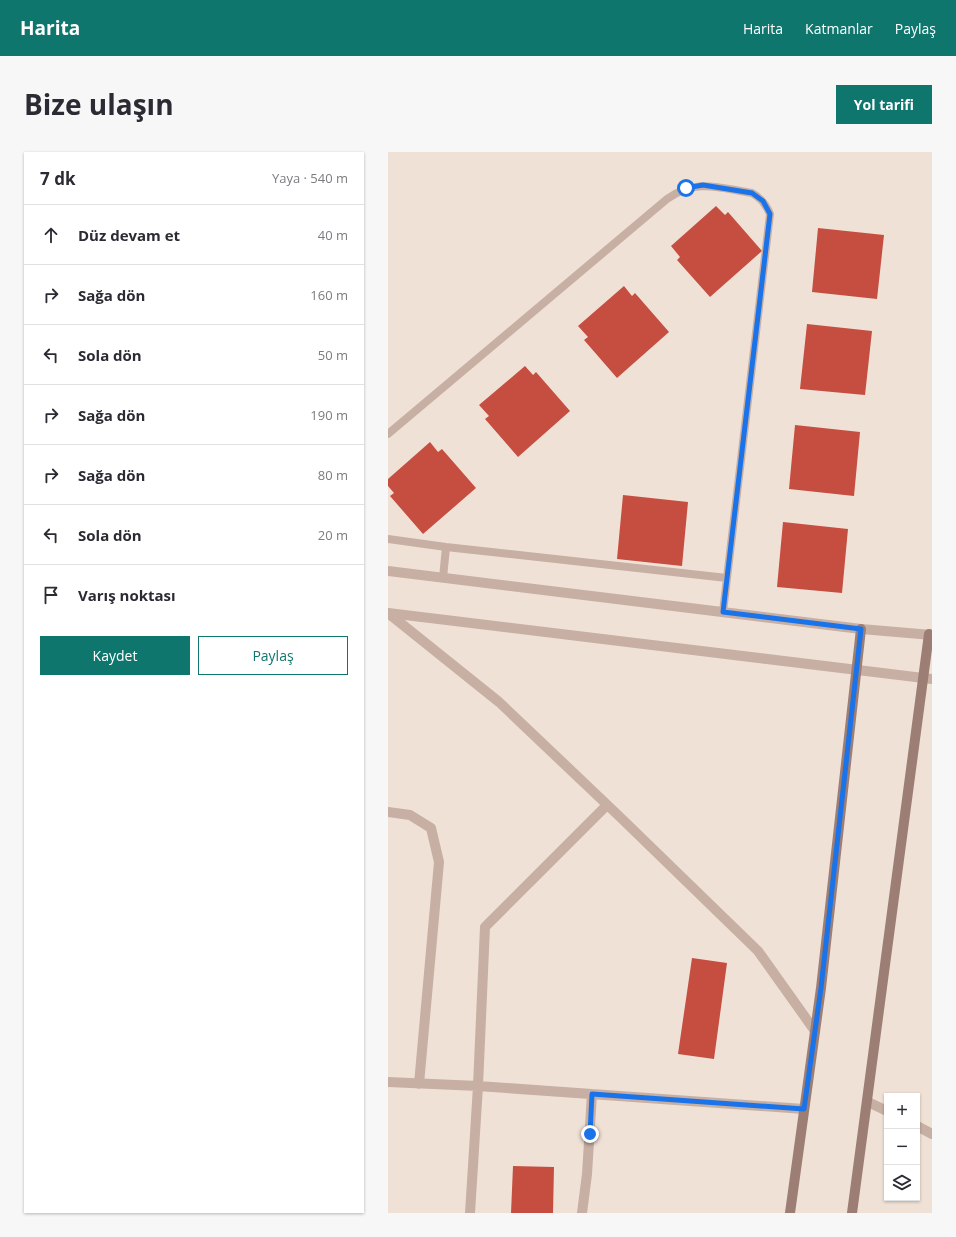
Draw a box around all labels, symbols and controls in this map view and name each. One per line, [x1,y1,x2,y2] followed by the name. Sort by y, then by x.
[20,15,80,41] text: Harita
[743,19,783,38] text: Harita
[805,19,873,38] text: Katmanlar
[895,19,936,38] text: Paylaş
[24,85,174,123] text: Bize ulaşın
[836,85,932,124] button: Yol tarifi
[40,167,75,190] text: 7 dk
[272,169,348,187] text: Yaya · 540 m
[677,179,695,197] route start
[40,224,62,246] icon: ahead
[78,225,180,245] text: Düz devam et
[318,226,348,244] text: 40 m
[40,284,62,306] icon: right
[78,285,145,305] text: Sağa dön
[310,286,348,304] text: 160 m
[40,344,62,366] icon: left
[78,345,142,365] text: Sola dön
[318,346,348,364] text: 50 m
[40,404,62,426] icon: right
[78,405,145,425] text: Sağa dön
[310,406,348,424] text: 190 m
[40,464,62,486] icon: right
[78,465,145,485] text: Sağa dön
[318,466,348,484] text: 80 m
[40,524,62,546] icon: left
[78,525,142,545] text: Sola dön
[318,526,348,544] text: 20 m
[40,584,62,606] icon: arrive
[78,585,176,605] text: Varış noktası
[40,636,190,675] button: Kaydet
[198,636,348,675] button: Paylaş
[884,1093,920,1201] map controls
[884,1093,920,1129] button: +
[581,1125,599,1143] route end
[884,1129,920,1165] button: −
[884,1165,920,1201] button: layers

